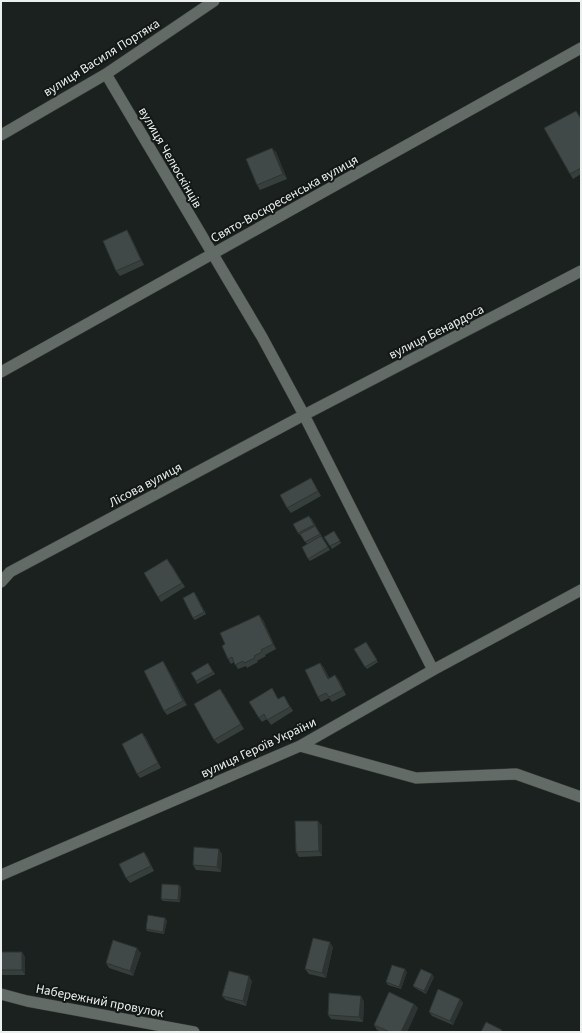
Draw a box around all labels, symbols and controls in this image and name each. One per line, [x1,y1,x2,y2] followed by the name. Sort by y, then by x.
[40,15,163,101] street label: вулиця Василя Портяка
[134,104,207,212] street label: вулиця Челюскінців
[207,151,362,247] street label: Свято-Воскресенська вулиця
[386,300,487,364] street label: вулиця Бенардоса
[106,458,185,512] street label: Лісова вулиця
[198,713,319,783] street label: вулиця Героїв України
[34,980,166,1022] street label: Набережний провулок

